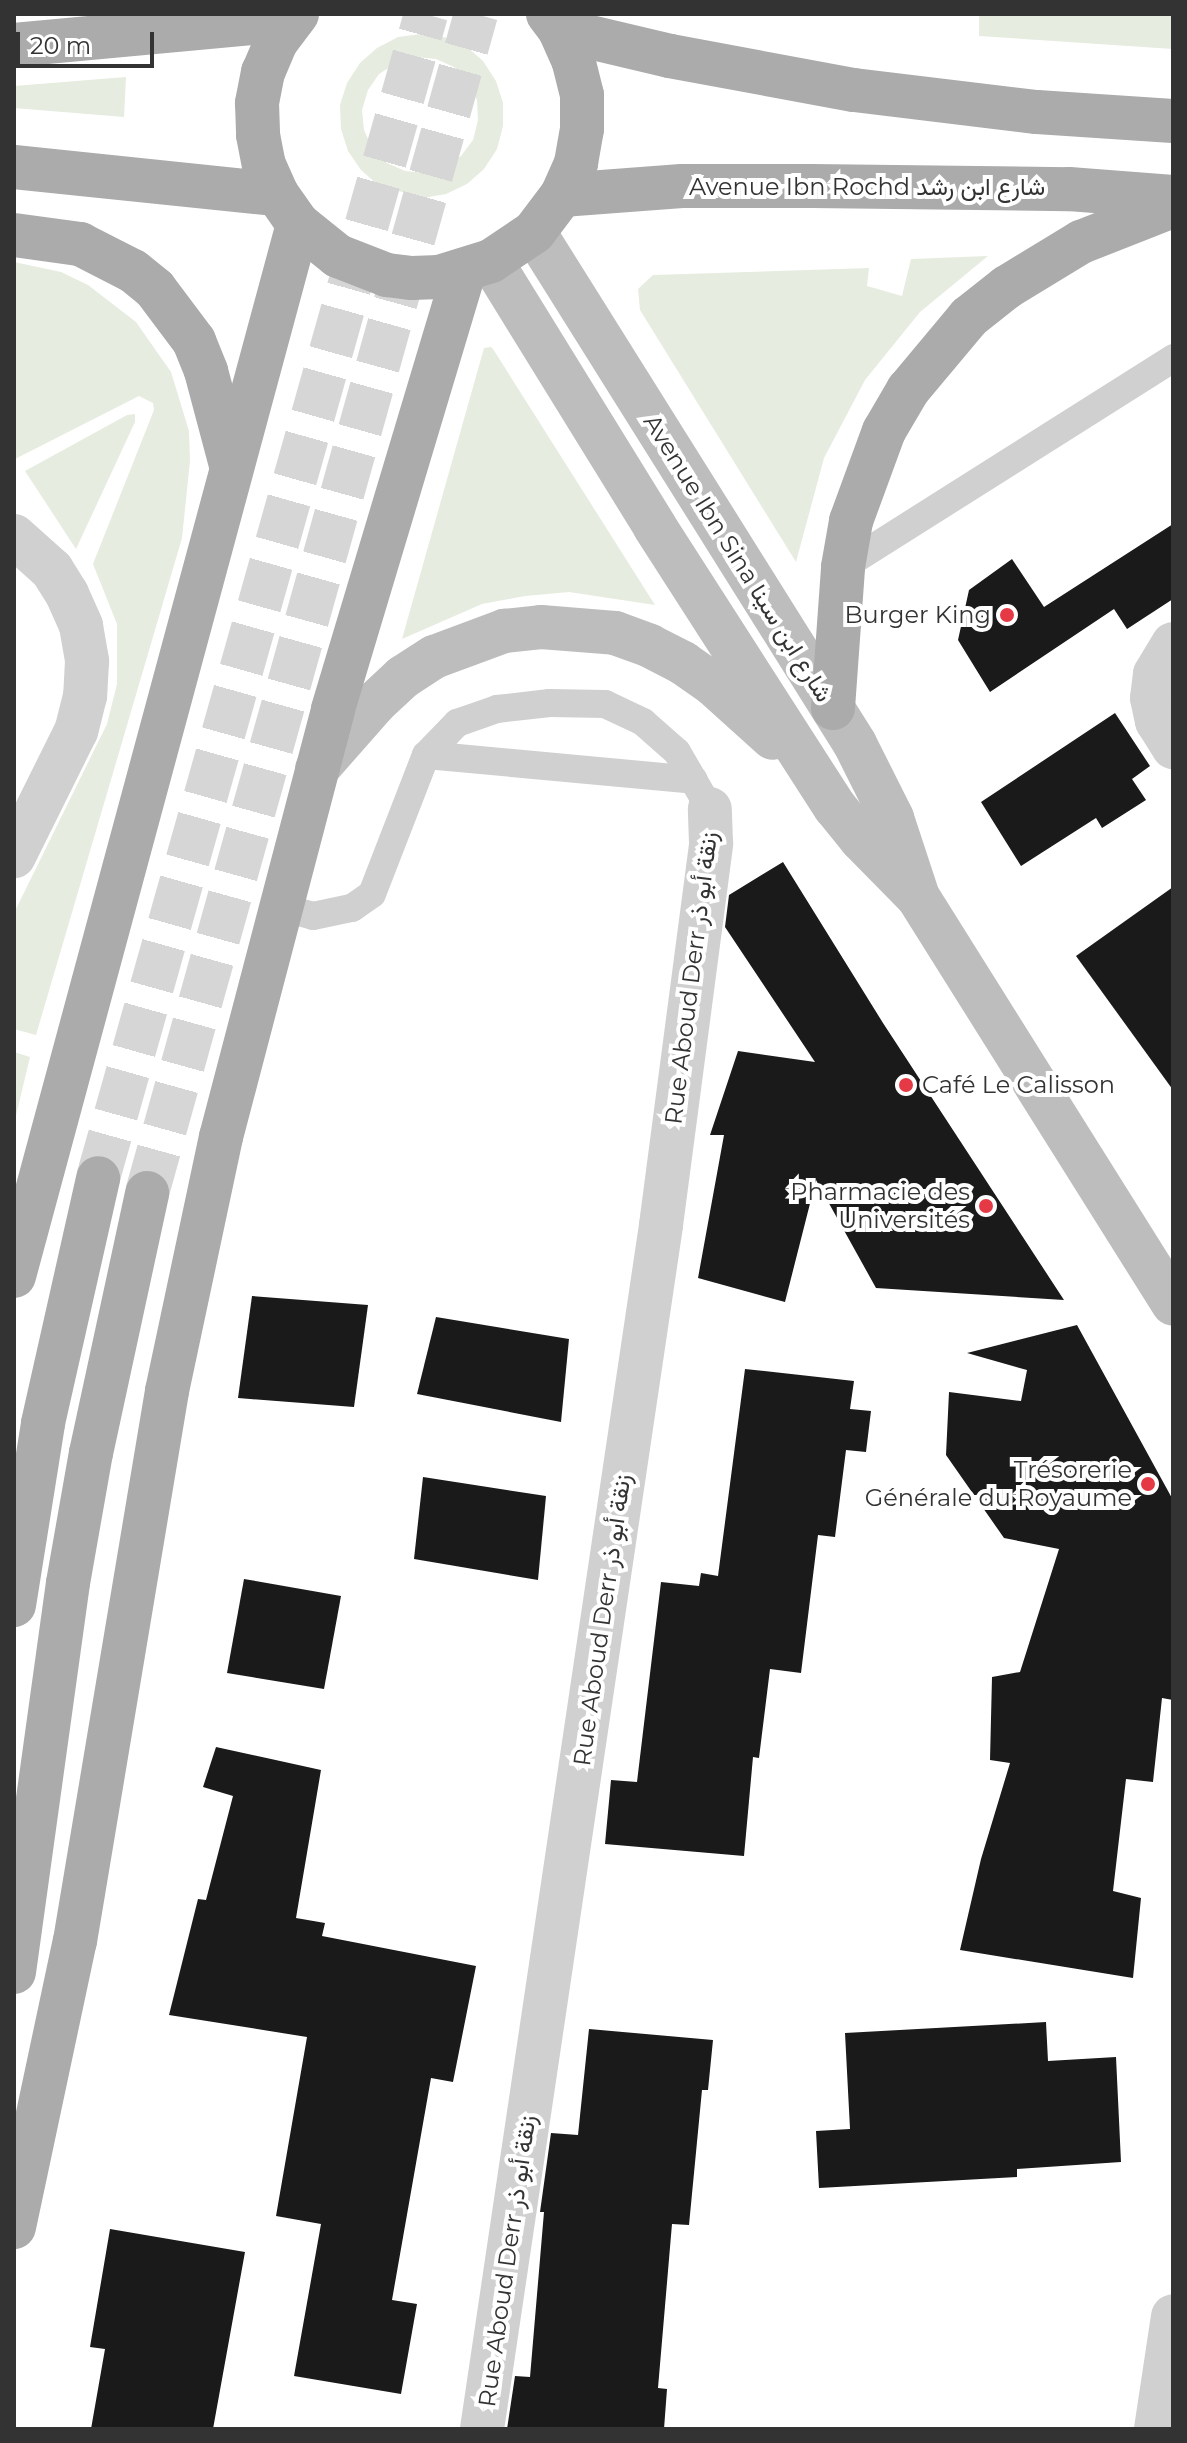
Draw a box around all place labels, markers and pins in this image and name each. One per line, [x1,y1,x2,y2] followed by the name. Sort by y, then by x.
[844,601,991,629] place label: Burger King
[998,606,1016,624] marker: Burger King
[922,1071,1115,1099] place label: Café Le Calisson
[897,1076,915,1094] marker: Café Le Calisson
[790,1178,970,1234] place label: Pharmacie des Universités
[977,1197,995,1215] marker: Pharmacie des Universités
[865,1456,1132,1512] place label: Trésorerie Générale du Royaume
[1139,1475,1157,1493] marker: Trésorerie Générale du Royaume

